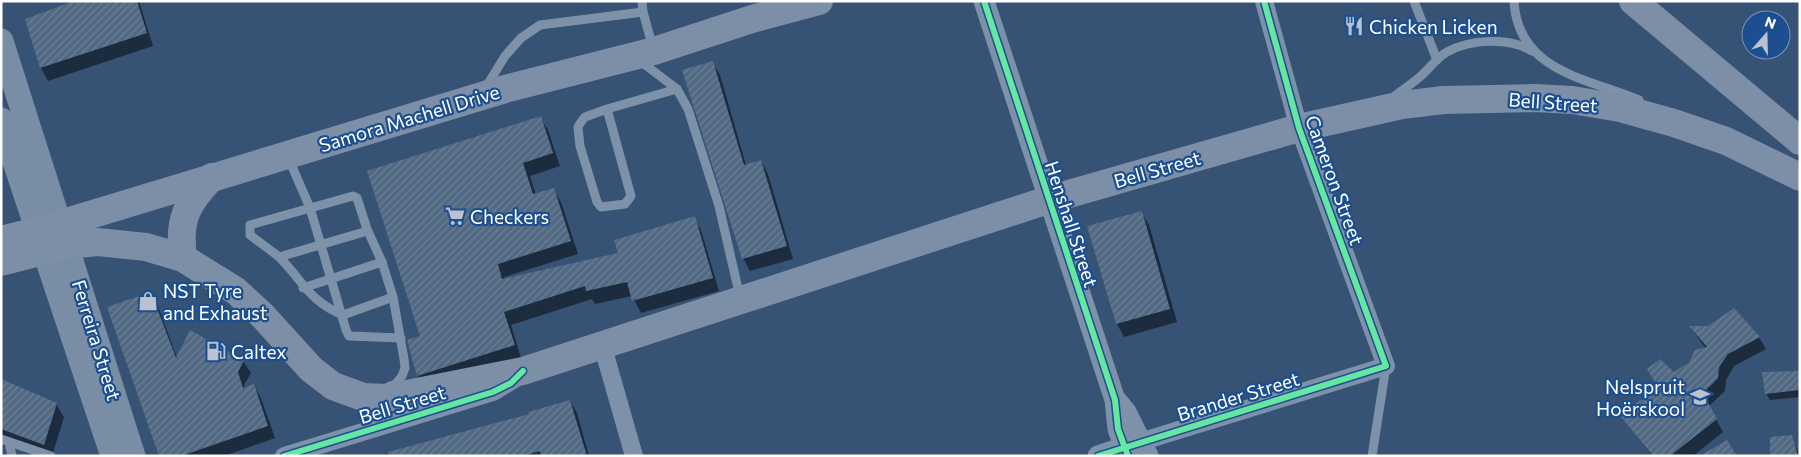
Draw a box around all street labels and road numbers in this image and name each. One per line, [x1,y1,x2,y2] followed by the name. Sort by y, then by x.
[316,80,502,156] street label: Samora Machell Drive
[1508,87,1599,117] street label: Bell Street
[1301,112,1369,248] street label: Cameron Street
[1111,146,1203,192] street label: Bell Street
[1041,158,1103,290] street label: Henshall Street
[68,277,126,403] street label: Ferreira Street
[1174,366,1302,425] street label: Brander Street
[356,380,448,428] street label: Bell Street

